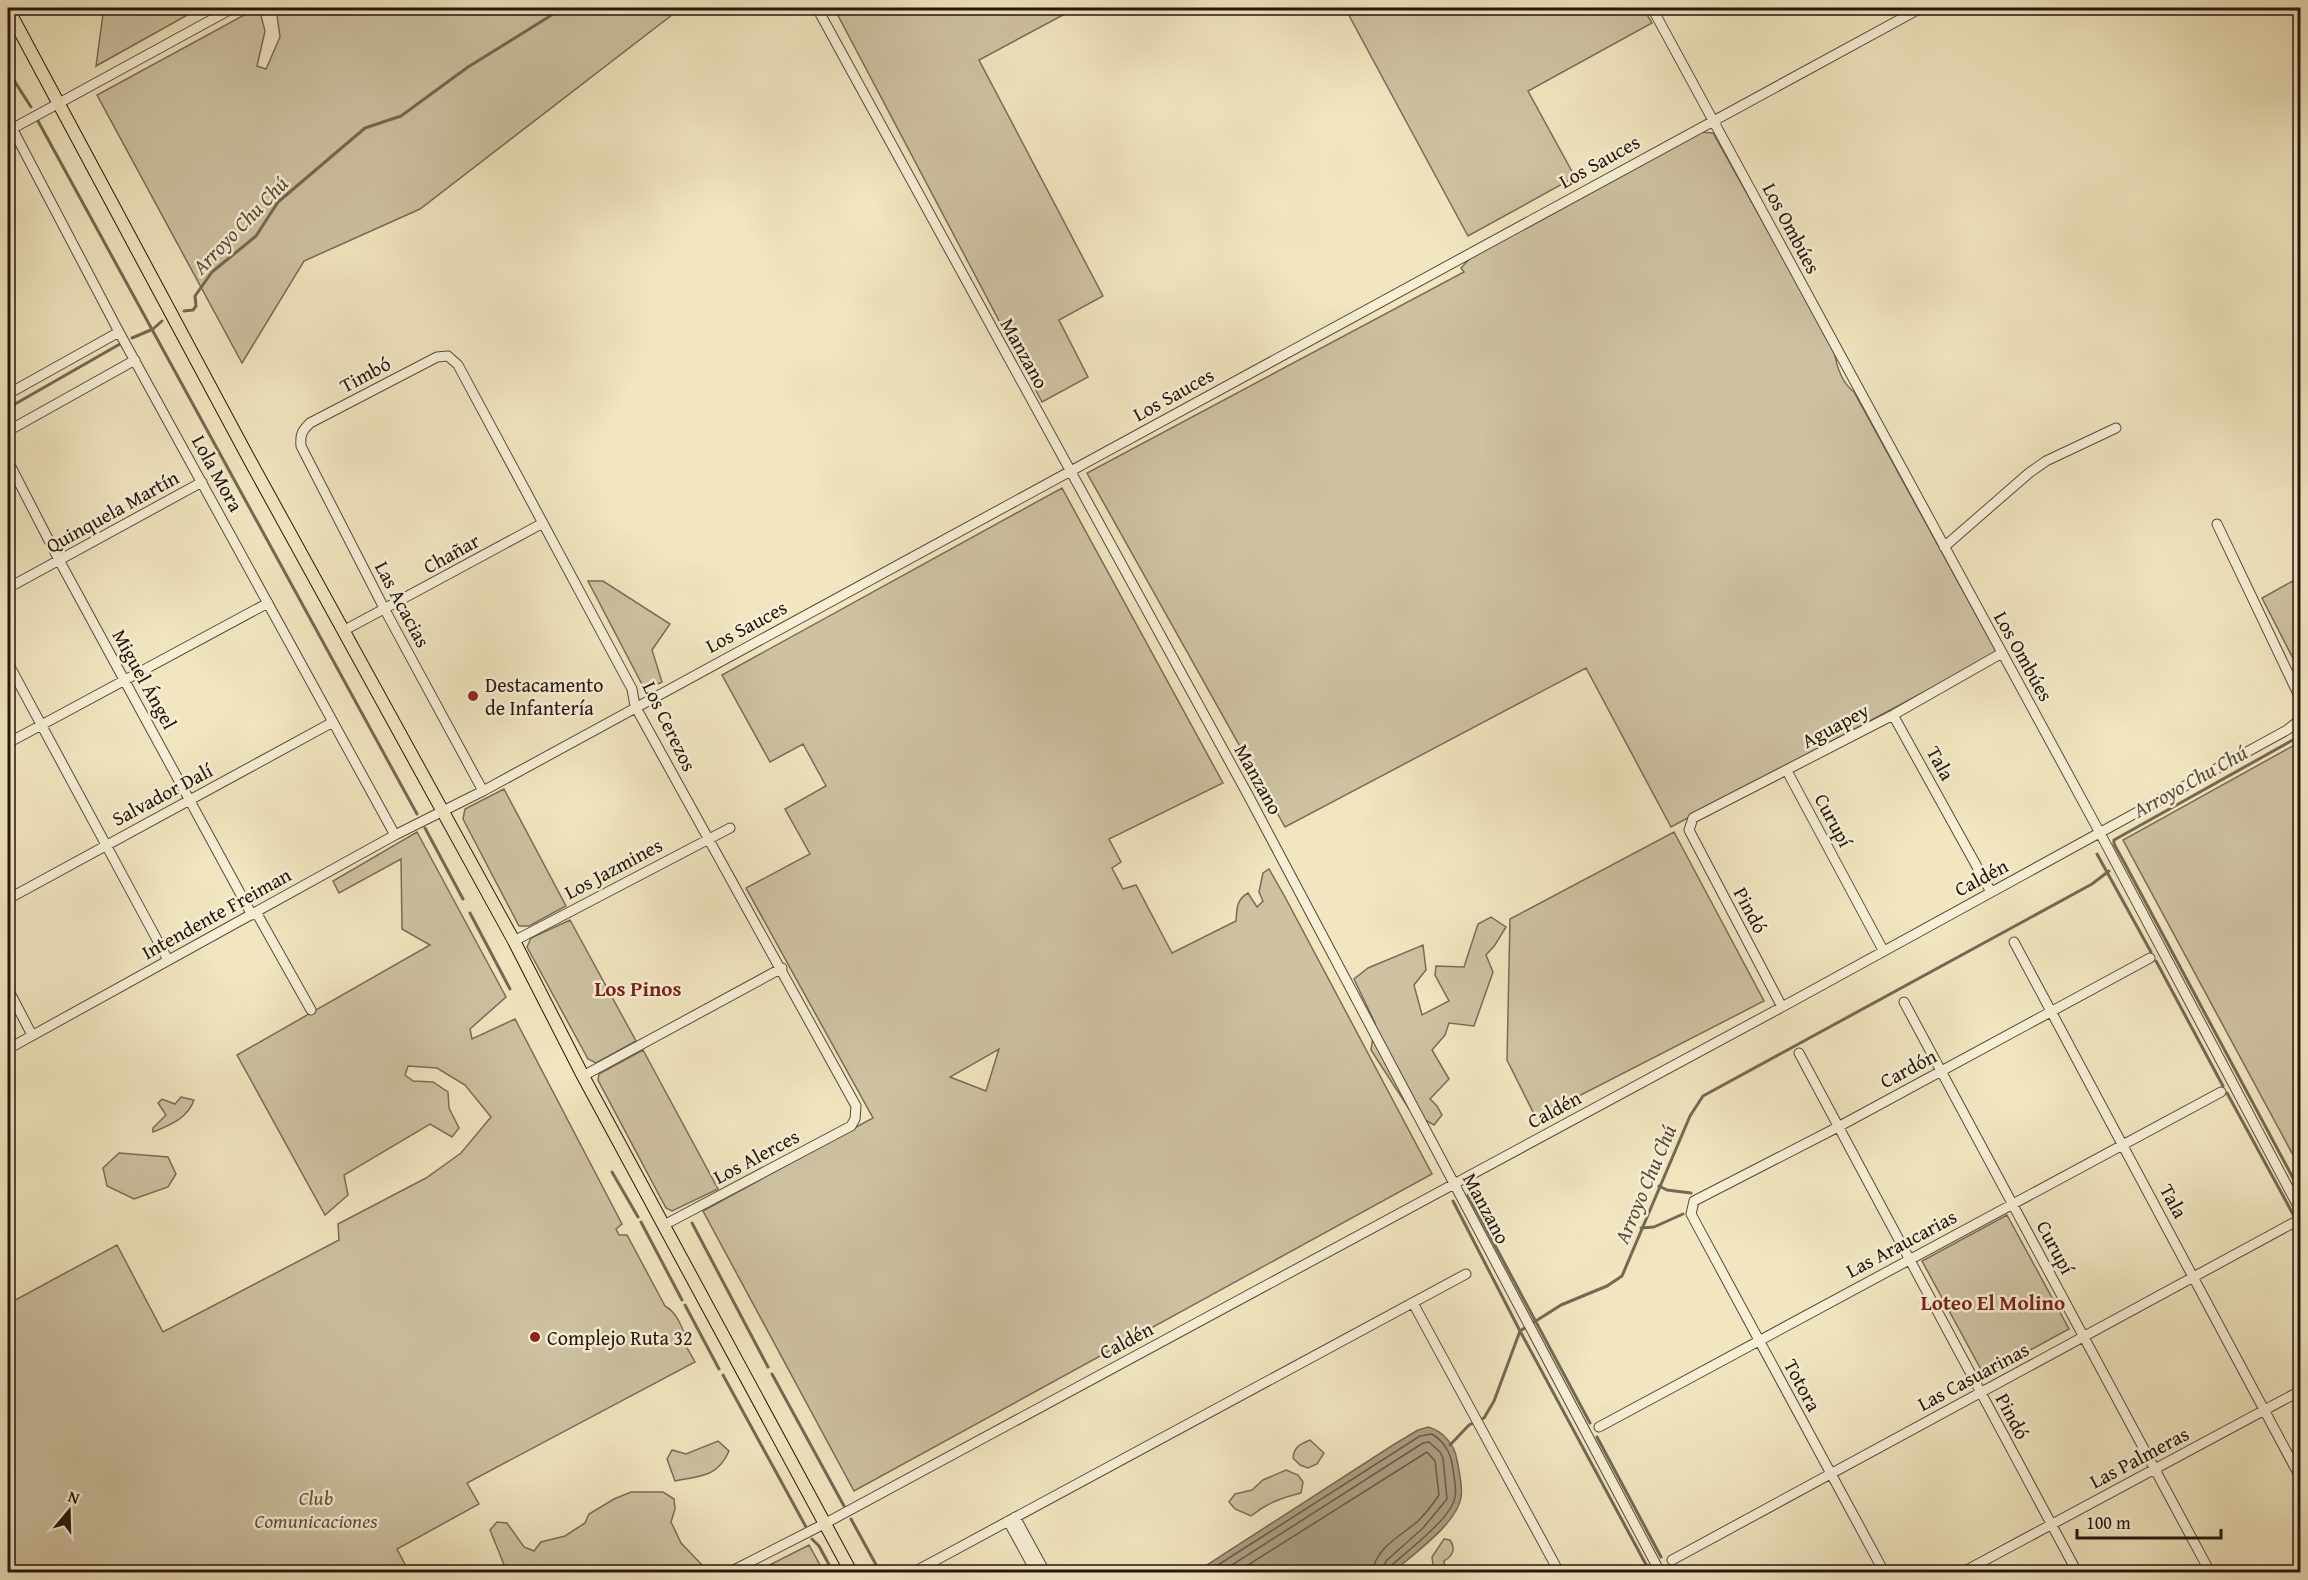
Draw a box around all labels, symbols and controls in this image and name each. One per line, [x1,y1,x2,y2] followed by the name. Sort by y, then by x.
[1553,127,1645,195] street label: Los Sauces
[184,168,295,282] water label: Arroyo Chu Chú
[1756,177,1828,279] street label: Los Ombúes
[994,312,1056,394] street label: Manzano
[334,349,396,399] street label: Timbó
[1127,360,1219,428] street label: Los Sauces
[185,429,251,517] street label: Lola Mora
[40,462,184,560] street label: Quinquela Martín
[418,526,484,580] street label: Chañar
[368,556,438,652] street label: Las Acacias
[700,592,792,660] street label: Los Sauces
[1987,606,2061,706] street label: Los Ombúes
[106,624,185,735] street label: Miguel Ángel
[485,670,604,722] place label: Destacamento de Infantería
[636,676,704,776] street label: Los Cerezos
[466,689,480,703] marker: Destacamento de Infantería
[1796,695,1874,755] street label: Aguapey
[2126,737,2253,826] water label: Arroyo Chu Chú
[1228,738,1290,820] street label: Manzano
[1920,741,1962,786] street label: Tala
[107,755,218,833] street label: Salvador Dalí
[1808,788,1860,852] street label: Curupí
[559,830,667,906] street label: Los Jazmines
[1949,851,2013,903] street label: Caldén
[136,860,296,966] street label: Intendente Freiman
[1727,882,1775,938] street label: Pindó
[594,973,682,1004] district label: Los Pinos
[1874,1041,1942,1095] street label: Cardón
[1522,1083,1586,1135] street label: Caldén
[1606,1119,1684,1249] water label: Arroyo Chu Chú
[708,1121,804,1191] street label: Los Alerces
[1456,1167,1518,1249] street label: Manzano
[2153,1179,2195,1224] street label: Tala
[1841,1202,1962,1284] street label: Las Araucarias
[2030,1215,2082,1279] street label: Curupí
[1921,1287,2065,1318] district label: Loteo El Molino
[1094,1314,1158,1366] street label: Caldén
[547,1323,693,1352] place label: Complejo Ruta 32
[528,1330,542,1344] marker: Complejo Ruta 32
[1912,1334,2034,1418] street label: Las Casuarinas
[1777,1354,1829,1417] street label: Totora
[1989,1388,2037,1444] street label: Pindó
[2084,1419,2194,1495] street label: Las Palmeras
[39,1481,99,1541] north arrow
[255,1483,378,1535] park label: Club Comunicaciones
[65,1484,83,1510] text: N
[2077,1502,2221,1540] scale bar
[2086,1509,2131,1536] text: 100 m

